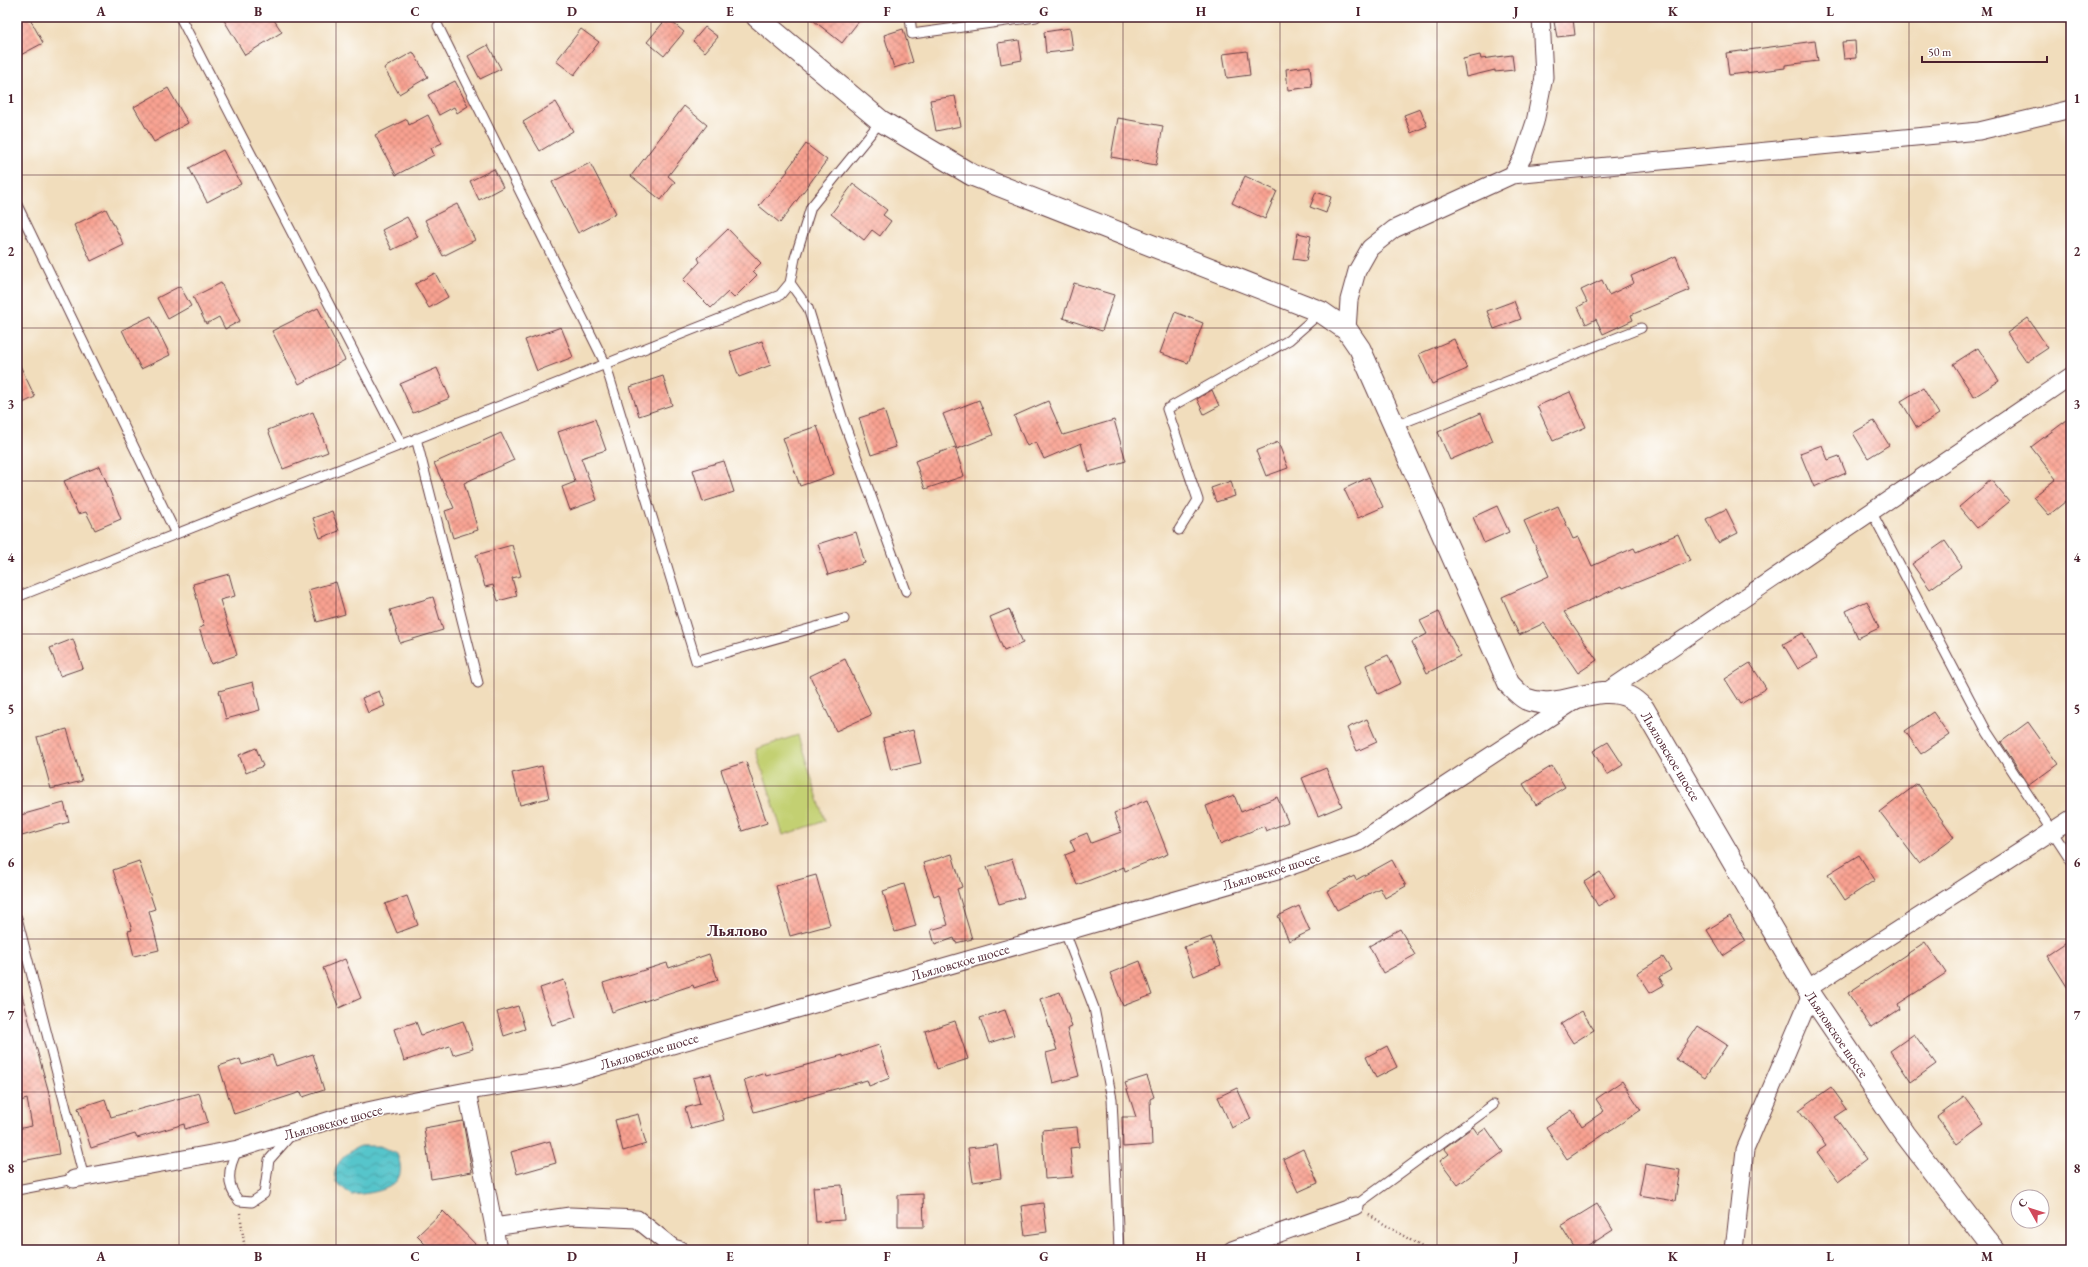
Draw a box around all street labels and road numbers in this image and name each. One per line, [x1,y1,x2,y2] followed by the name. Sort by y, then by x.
[1637,708,1705,805] street label: Льяловское шоссе
[1220,847,1323,894] street label: Льяловское шоссе
[909,939,1012,985] street label: Льяловское шоссе
[1801,987,1873,1082] street label: Льяловское шоссе
[598,1028,701,1074] street label: Льяловское шоссе
[282,1100,385,1144] street label: Льяловское шоссе

